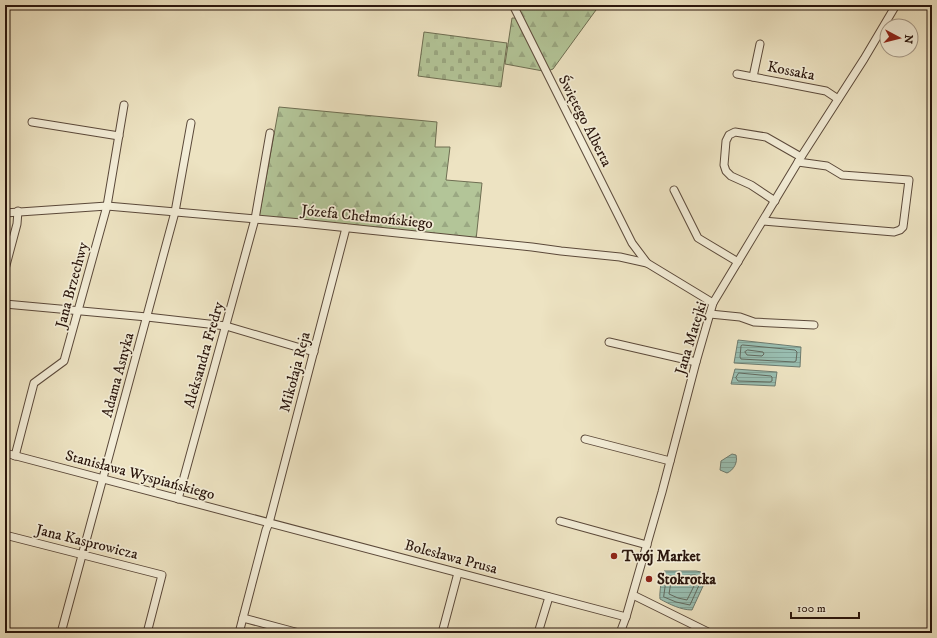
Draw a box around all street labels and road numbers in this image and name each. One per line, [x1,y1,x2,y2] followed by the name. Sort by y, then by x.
[766,57,817,85] street label: Kossaka
[554,72,617,171] street label: Świętego Alberta
[298,200,434,233] street label: Józefa Chełmońskiego
[51,239,93,332] street label: Jana Brzechwy
[180,299,229,410] street label: Aleksandra Fredry
[670,299,711,379] street label: Jana Matejki
[275,329,315,414] street label: Mikołaja Reja
[98,330,139,420] street label: Adama Asnyka
[63,446,217,504] street label: Stanisława Wyspiańskiego
[32,520,141,564] street label: Jana Kasprowicza
[403,535,500,579] street label: Bolesława Prusa

